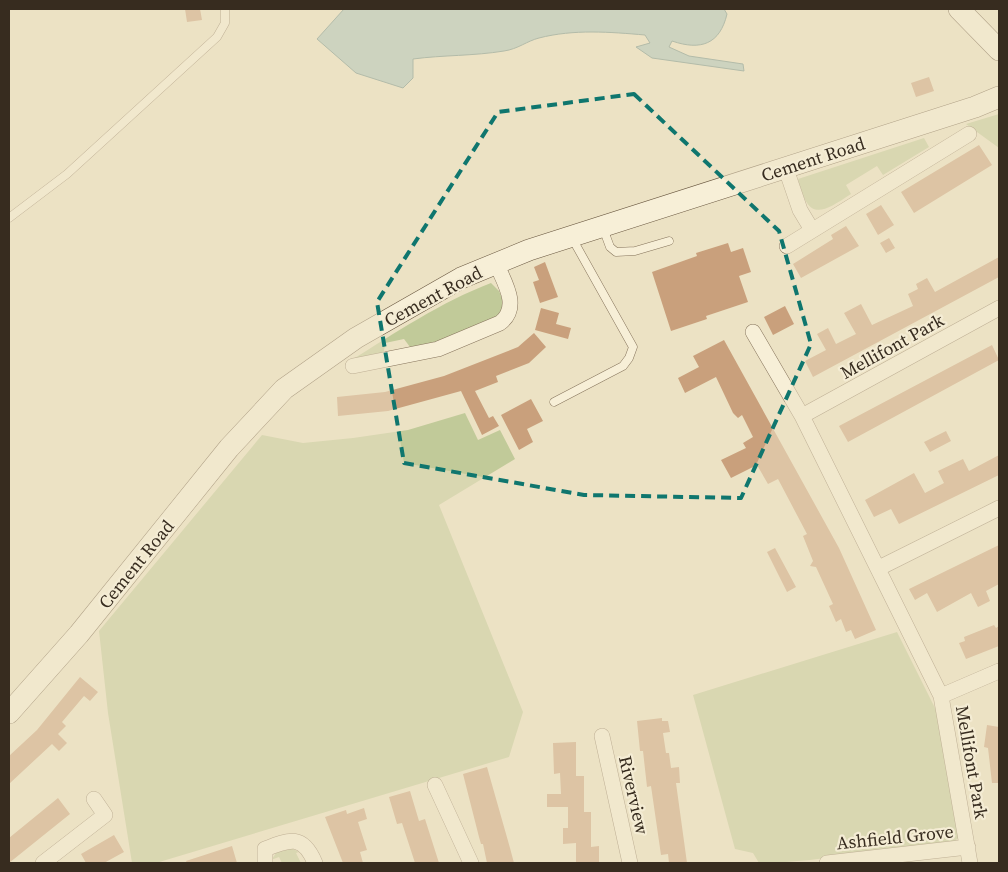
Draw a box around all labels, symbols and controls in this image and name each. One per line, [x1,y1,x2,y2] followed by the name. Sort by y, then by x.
[758,130,868,188] street label: Cement Road
[380,260,486,332] street label: Cement Road
[836,307,948,385] street label: Mellifont Park
[92,514,180,614] street label: Cement Road
[950,703,994,821] street label: Mellifont Park
[613,753,655,837] street label: Riverview
[835,818,955,856] street label: Ashfield Grove

